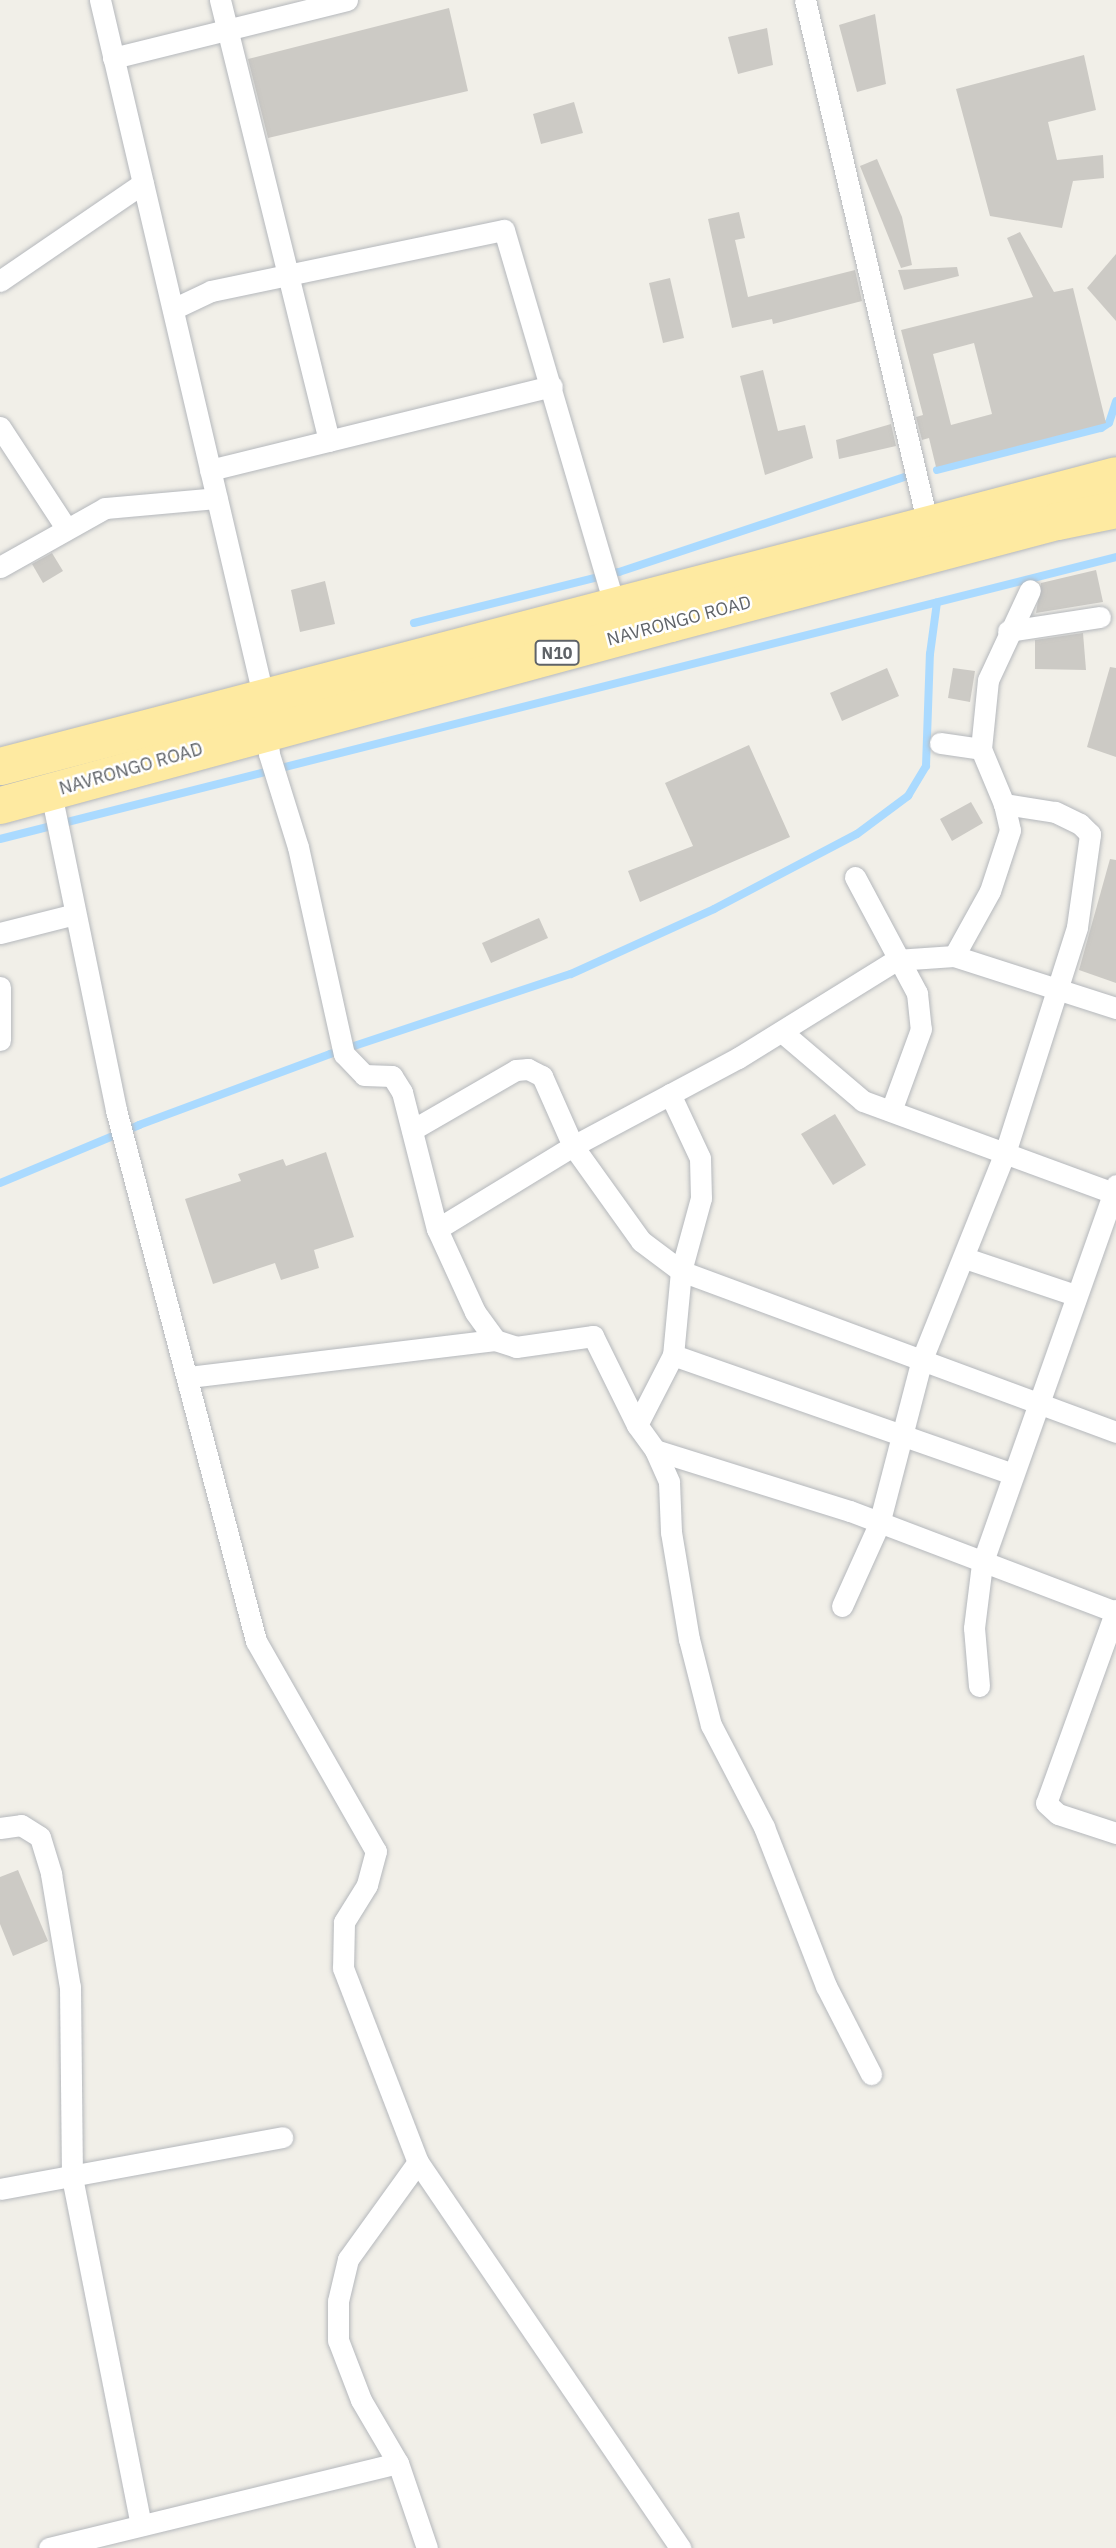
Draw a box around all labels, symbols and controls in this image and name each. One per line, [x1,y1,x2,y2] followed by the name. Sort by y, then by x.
[605,591,753,651] street label: NAVRONGO ROAD
[534,640,580,666] road number: N10
[57,738,205,800] street label: NAVRONGO ROAD

